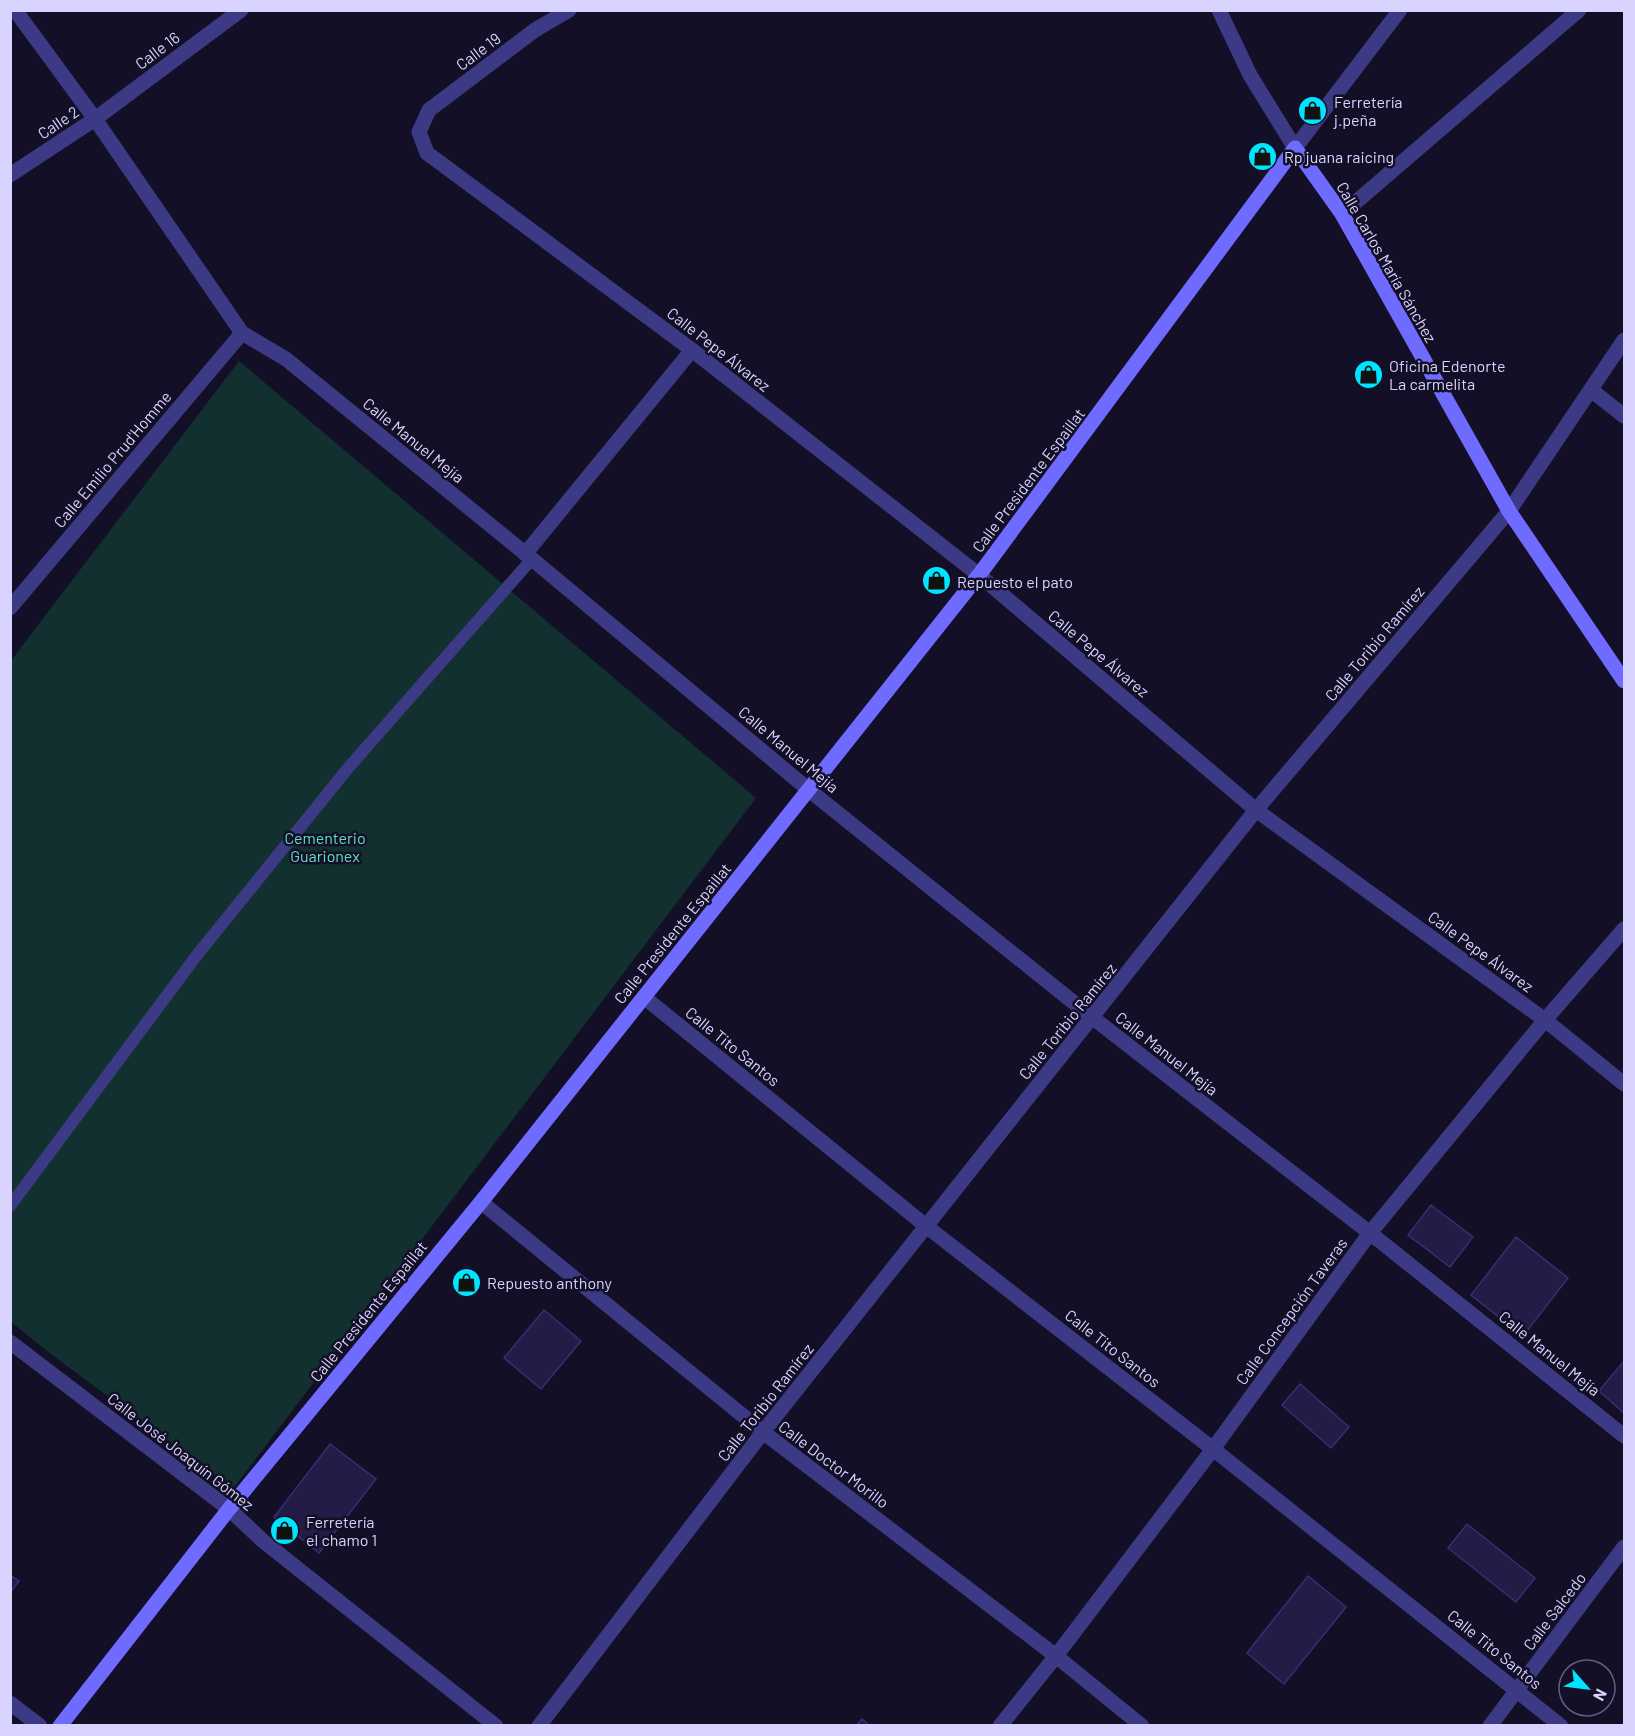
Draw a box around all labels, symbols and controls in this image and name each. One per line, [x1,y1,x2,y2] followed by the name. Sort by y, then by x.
[131,27,183,73] street label: Calle 16
[452,28,504,74] street label: Calle 19
[1333,92,1402,129] place label: Ferretería j.peña
[1297,94,1329,126] shop icon: Ferretería j.peña
[34,101,82,143] street label: Calle 2
[1247,140,1279,172] shop icon: Rp juana raicing
[1284,147,1394,166] place label: Rp juana raicing
[1333,178,1441,346] street label: Calle Carlos María Sánchez
[664,303,774,395] street label: Calle Pepe Álvarez
[1389,356,1505,393] place label: Oficina Edenorte La carmelita
[1352,358,1384,390] shop icon: Oficina Edenorte La carmelita
[49,387,175,531] street label: Calle Emilio Prud'Homme
[360,393,468,487] street label: Calle Manuel Mejía
[968,404,1088,556] street label: Calle Presidente Espaillat
[920,565,952,597] shop icon: Repuesto el pato
[957,572,1073,591] place label: Repuesto el pato
[1320,582,1428,704] street label: Calle Toribio Ramírez
[1045,605,1153,701] street label: Calle Pepe Álvarez
[735,702,843,796] street label: Calle Manuel Mejía
[284,828,366,865] park label: Cementerio Guarionex
[609,859,735,1007] street label: Calle Presidente Espaillat
[1425,906,1537,996] street label: Calle Pepe Álvarez
[1014,959,1120,1083] street label: Calle Toribio Ramírez
[682,1002,784,1090] street label: Calle Tito Santos
[1112,1007,1222,1099] street label: Calle Manuel Mejía
[1231,1234,1351,1388] street label: Calle Concepción Taveras
[305,1237,431,1385] street label: Calle Presidente Espaillat
[450,1266,482,1298] shop icon: Repuesto anthony
[487,1273,613,1292] place label: Repuesto anthony
[1062,1305,1164,1391] street label: Calle Tito Santos
[1496,1306,1604,1400] street label: Calle Manuel Mejía
[713,1339,817,1465] street label: Calle Toribio Ramírez
[104,1388,258,1514] street label: Calle José Joaquín Gómez
[775,1416,893,1512] street label: Calle Doctor Morillo
[306,1512,377,1549] place label: Ferretería el chamo 1
[269,1514,301,1546] shop icon: Ferretería el chamo 1
[1519,1568,1589,1654] street label: Calle Salcedo
[1444,1605,1546,1693] street label: Calle Tito Santos
[1557,1658,1617,1718] north arrow
[1590,1686,1612,1704] text: N

